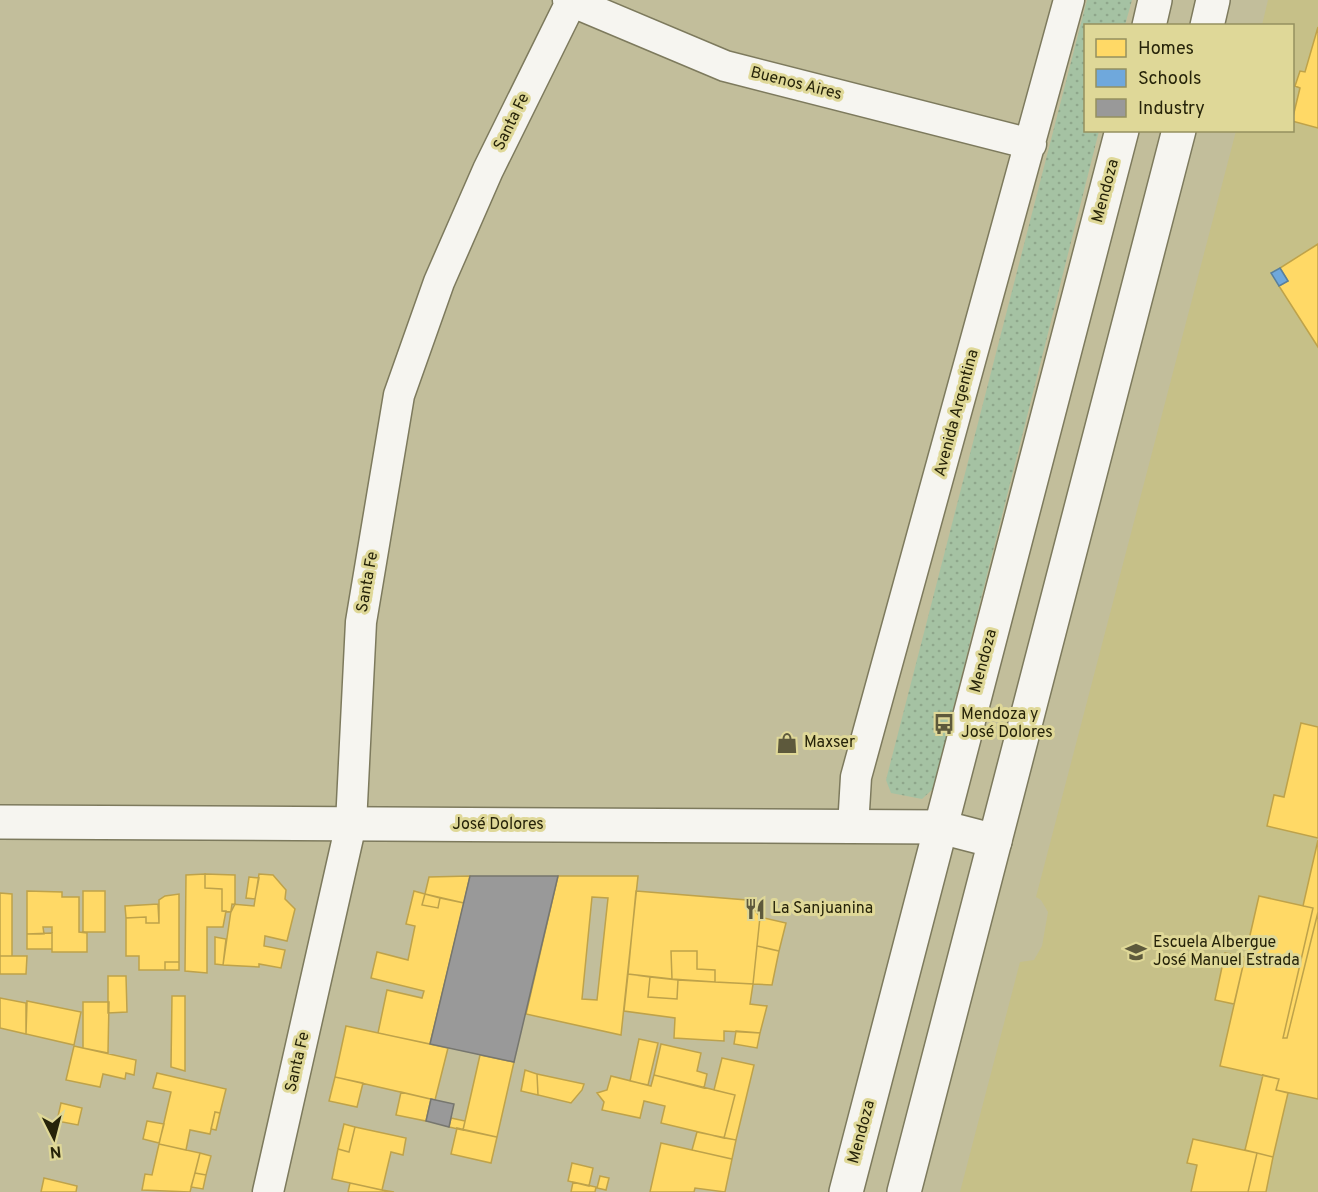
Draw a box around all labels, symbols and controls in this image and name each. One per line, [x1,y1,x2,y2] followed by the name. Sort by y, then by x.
[1084,24,1294,132] legend
[1138,38,1194,61] text: Homes
[748,63,844,105] street label: Buenos Aires
[1138,68,1201,91] text: Schools
[490,90,534,154] street label: Santa Fe
[1138,98,1205,121] text: Industry
[1088,157,1124,225] street label: Mendoza
[930,347,984,479] street label: Avenida Argentina
[353,550,383,614] street label: Santa Fe
[966,627,1002,695] street label: Mendoza
[961,705,1053,743] place label: Mendoza y José Dolores
[932,712,956,736] bus stop icon: Mendoza y José Dolores
[775,731,799,755] shop icon: Maxser
[804,733,855,753] place label: Maxser
[452,815,544,835] street label: José Dolores
[743,897,767,921] restaurant icon: La Sanjuanina
[772,899,873,919] place label: La Sanjuanina
[1153,933,1300,971] place label: Escuela Albergue José Manuel Estrada
[1124,940,1148,964] school or university icon: Escuela Albergue José Manuel Estrada
[281,1030,315,1094] street label: Santa Fe
[844,1098,880,1166] street label: Mendoza
[24,1108,84,1168] north arrow
[49,1140,62,1161] text: N

